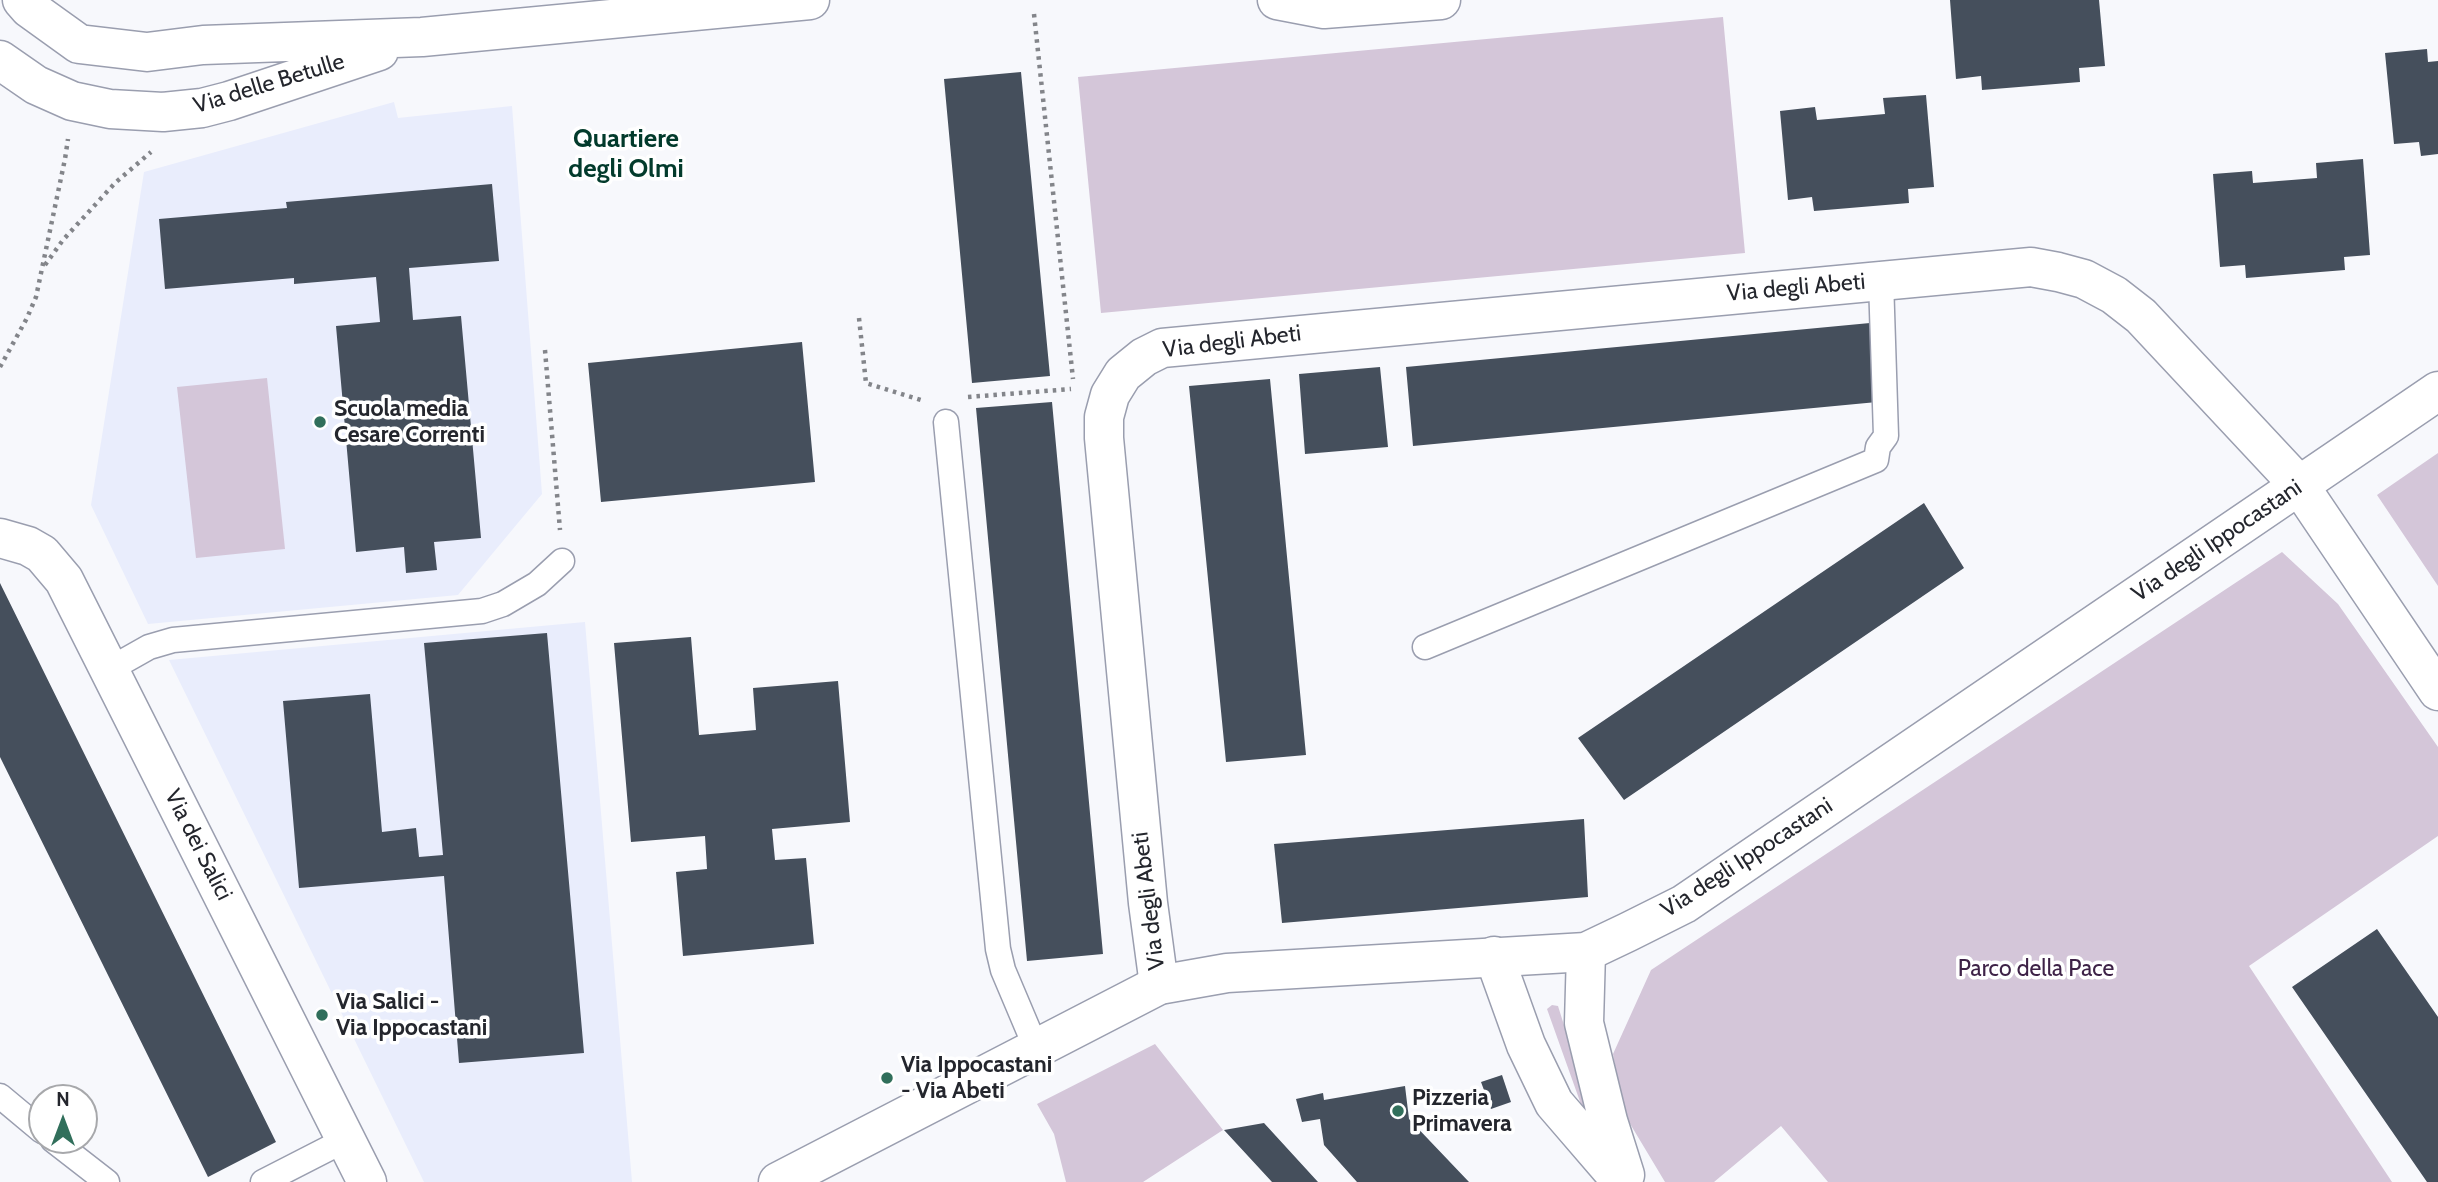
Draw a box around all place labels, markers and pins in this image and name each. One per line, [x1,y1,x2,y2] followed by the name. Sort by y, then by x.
[334,395,485,449] place label: Scuola media Cesare Correnti
[312,414,328,430] marker: Scuola media Cesare Correnti
[336,988,487,1042] place label: Via Salici - Via Ippocastani
[314,1007,330,1023] marker: Via Salici - Via Ippocastani
[901,1051,1052,1105] place label: Via Ippocastani - Via Abeti
[879,1070,895,1086] marker: Via Ippocastani - Via Abeti
[1412,1084,1512,1138] place label: Pizzeria Primavera
[1390,1103,1406,1119] marker: Pizzeria Primavera

